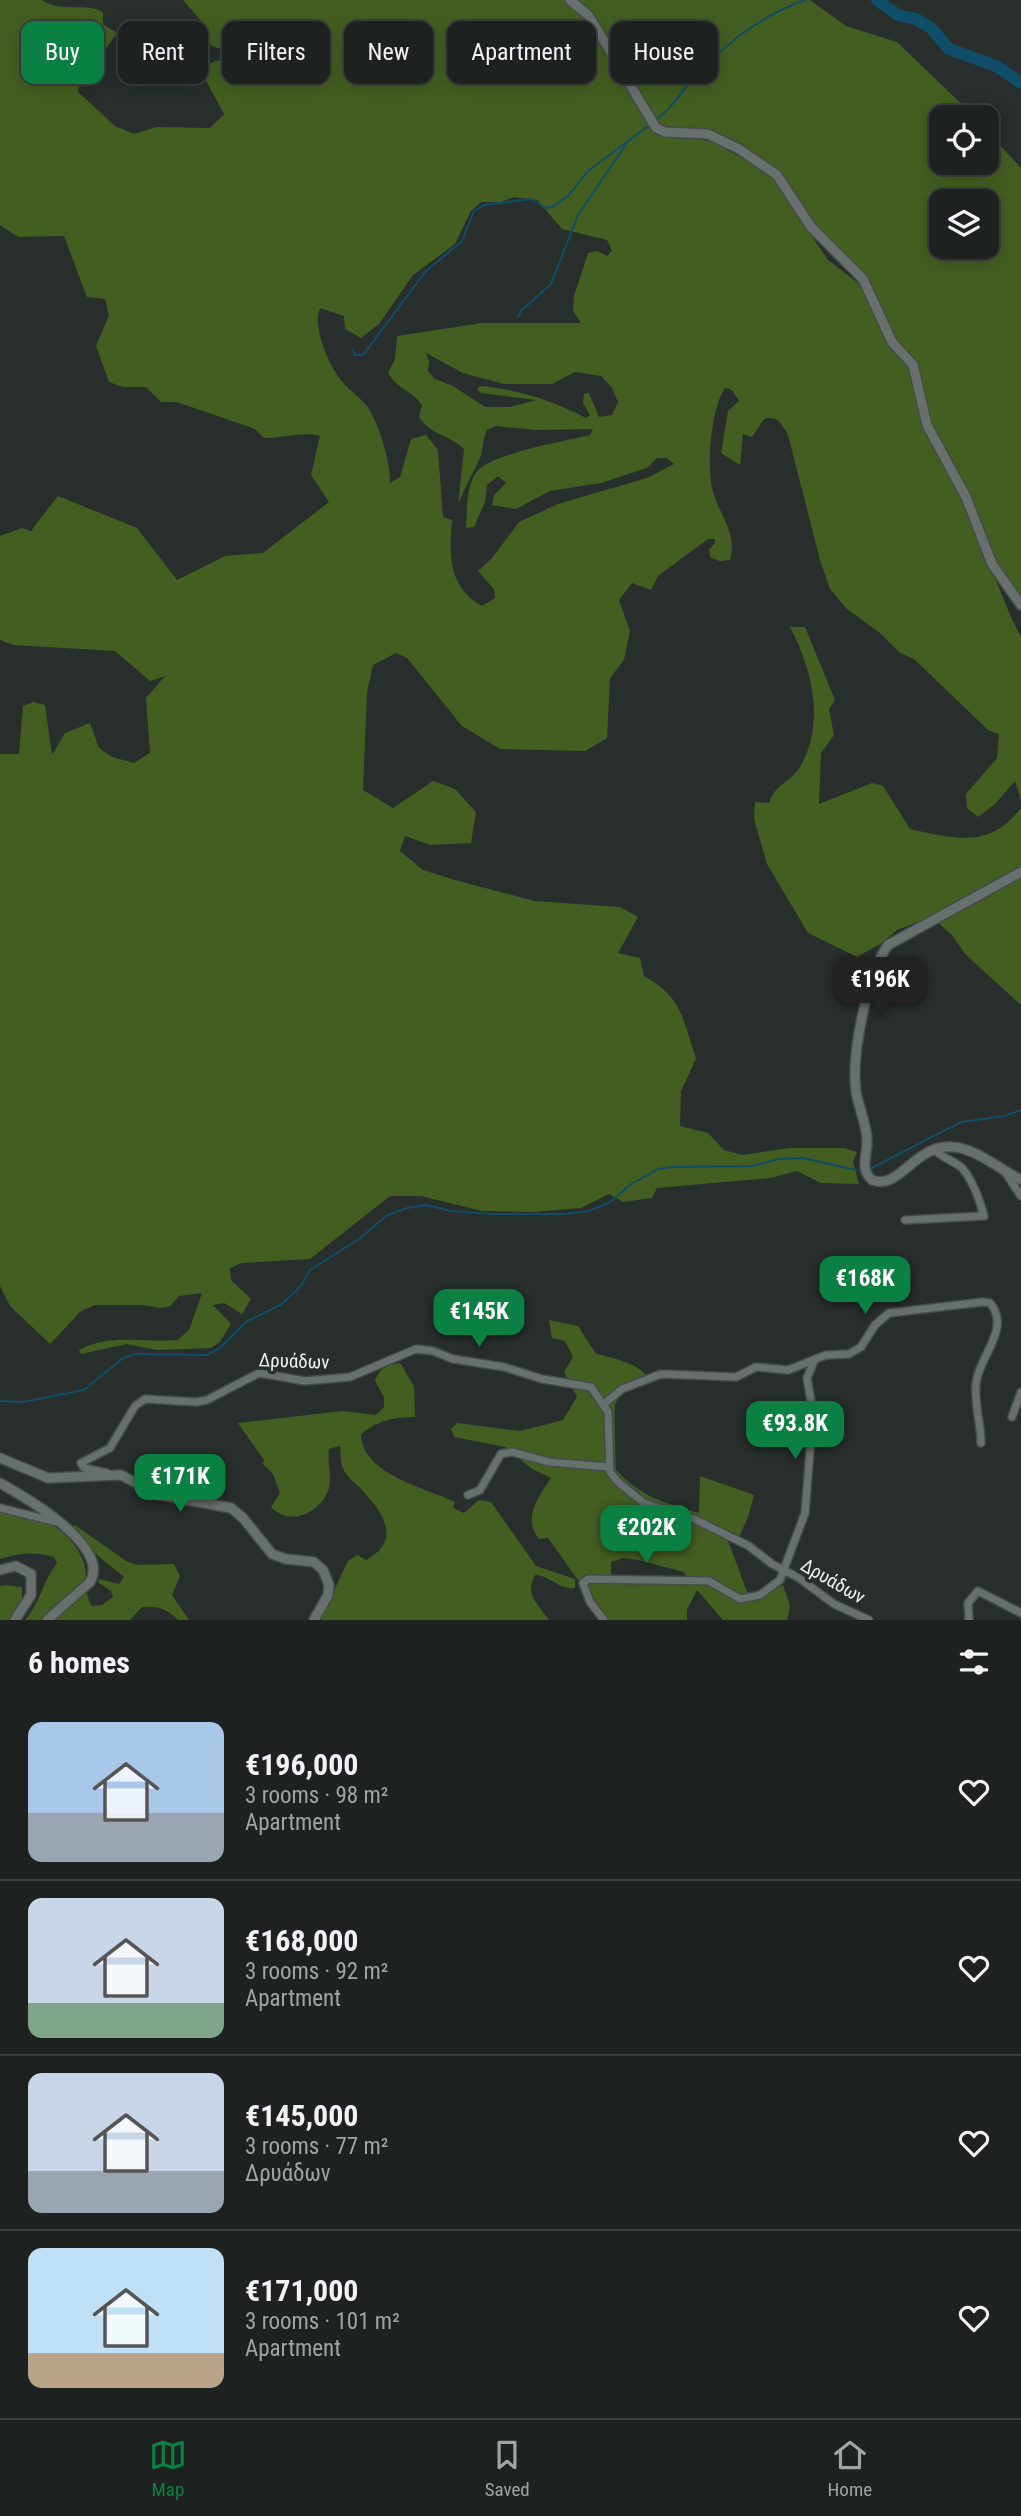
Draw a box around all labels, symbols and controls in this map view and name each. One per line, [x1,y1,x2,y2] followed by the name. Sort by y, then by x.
[21,21,104,84] chip: Buy
[118,21,208,84] chip: Rent
[222,21,330,84] chip: Filters
[344,21,433,84] chip: New
[447,21,596,84] chip: Apartment
[610,21,718,84] chip: House
[929,105,999,259] map controls
[929,105,999,175] button: locate
[929,189,999,259] button: layers
[831,958,929,1017] pin: €196K
[850,966,910,993] text: €196K
[816,1256,914,1316] pin: €168K
[835,1265,895,1292] text: €168K
[430,1290,528,1349] pin: €145K
[449,1298,509,1325] text: €145K
[258,1348,330,1374] street label: Δρυάδων
[738,1402,852,1461] pin: €93.8K
[762,1410,828,1437] text: €93.8K
[131,1454,229,1514] pin: €171K
[150,1463,210,1490] text: €171K
[597,1506,695,1565] pin: €202K
[616,1514,676,1541] text: €202K
[797,1553,869,1609] street label: Δρυάδων
[955,1643,993,1681] icon: filters
[28,1645,130,1680] text: 6 homes
[245,1747,358,1782] text: €196,000
[84,1750,168,1834] icon: home
[955,1773,993,1811] icon: heart
[245,1782,388,1809] text: 3 rooms · 98 m²
[245,1809,341,1836] text: Apartment
[245,1923,358,1958] text: €168,000
[84,1926,168,2010] icon: home
[955,1949,993,1987] icon: heart
[245,1958,388,1985] text: 3 rooms · 92 m²
[245,1985,341,2012] text: Apartment
[245,2098,358,2133] text: €145,000
[84,2101,168,2185] icon: home
[955,2124,993,2162] icon: heart
[245,2133,388,2160] text: 3 rooms · 77 m²
[245,2160,331,2187] text: Δρυάδων
[245,2273,358,2308] text: €171,000
[84,2276,168,2360] icon: home
[955,2299,993,2337] icon: heart
[245,2308,400,2335] text: 3 rooms · 101 m²
[245,2335,341,2362] text: Apartment
[149,2436,187,2501] tab: Map
[485,2436,530,2501] tab: Saved
[828,2436,872,2501] tab: Home

